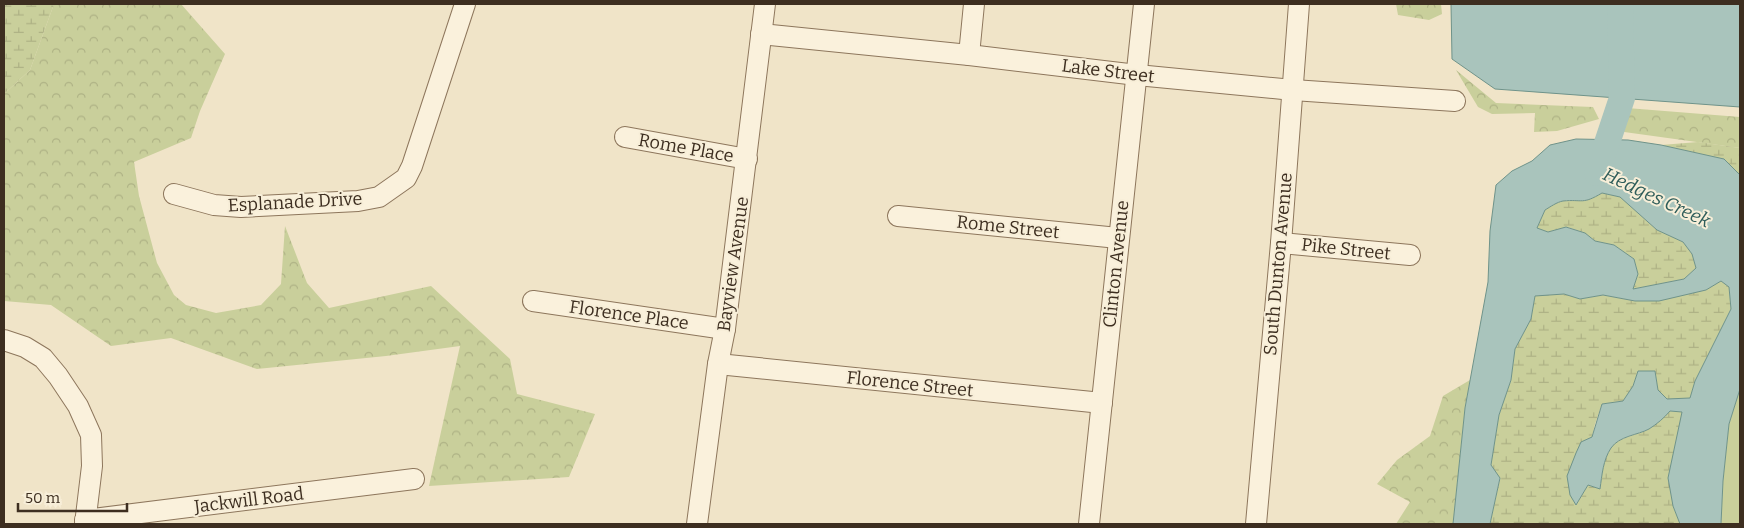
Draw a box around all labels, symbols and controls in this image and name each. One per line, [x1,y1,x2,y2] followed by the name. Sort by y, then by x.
[1060,54,1156,88] street label: Lake Street
[637,129,735,167] street label: Rome Place
[1599,162,1715,233] water label: Hedges Creek
[1259,172,1297,356] street label: South Dunton Avenue
[227,187,363,217] street label: Esplanade Drive
[713,195,753,333] street label: Bayview Avenue
[1098,199,1134,329] street label: Clinton Avenue
[956,211,1061,243] street label: Rome Street
[1300,233,1392,265] street label: Pike Street
[568,296,690,334] street label: Florence Place
[846,366,975,402] street label: Florence Street
[18,480,126,512] scale bar
[192,482,305,518] street label: Jackwill Road
[25,489,61,507] text: 50 m

